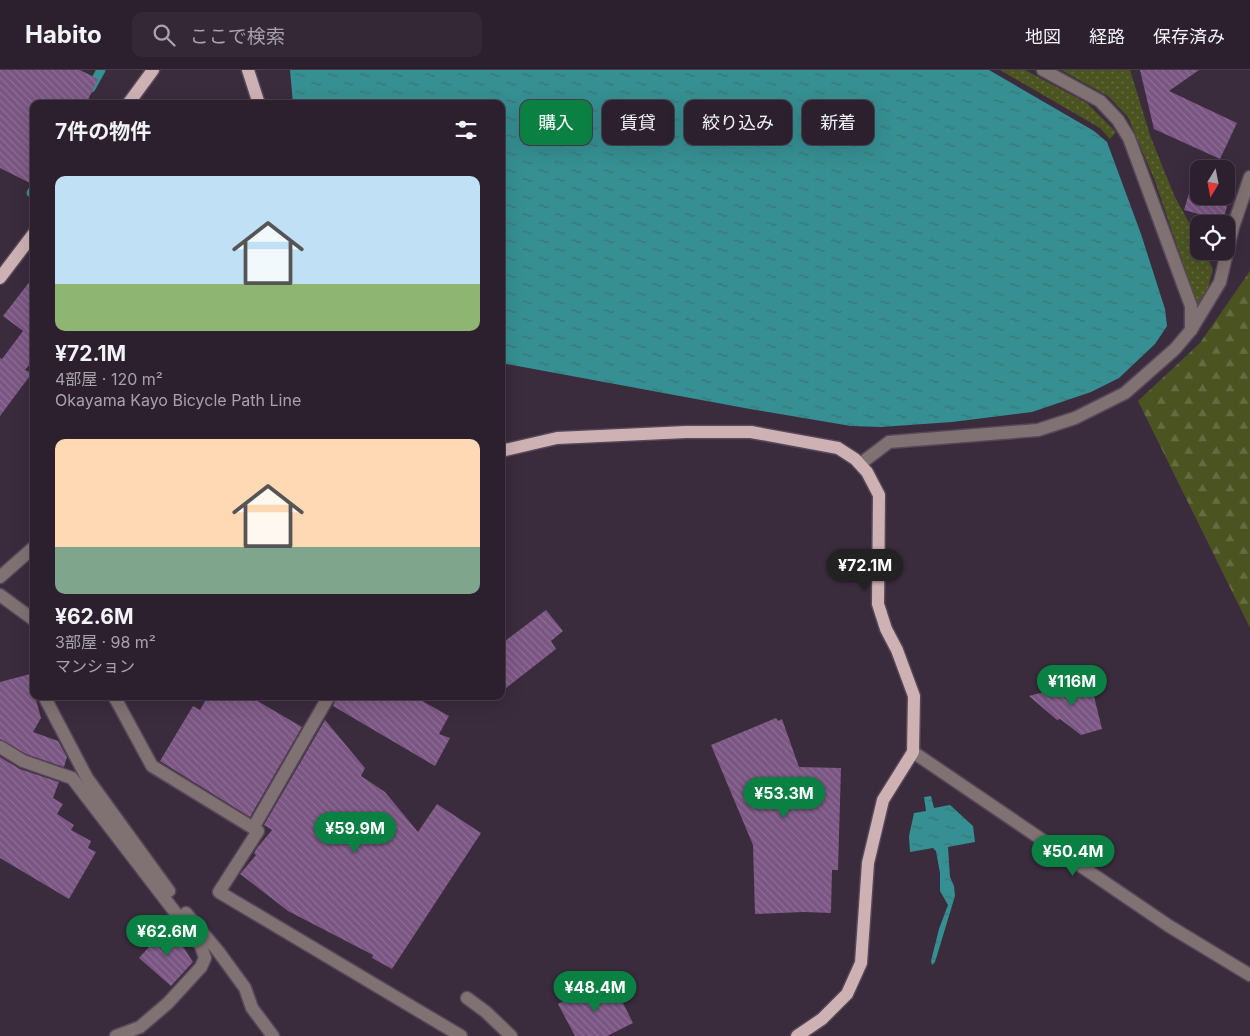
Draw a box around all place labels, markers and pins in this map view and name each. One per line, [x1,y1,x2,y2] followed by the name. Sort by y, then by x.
[824,548,906,591] pin: ¥72.1M
[1037,664,1107,707] pin: ¥116M
[743,776,825,819] pin: ¥53.3M
[314,812,396,854] pin: ¥59.9M
[1032,834,1114,877] pin: ¥50.4M
[126,914,208,957] pin: ¥62.6M
[554,970,636,1013] pin: ¥48.4M

